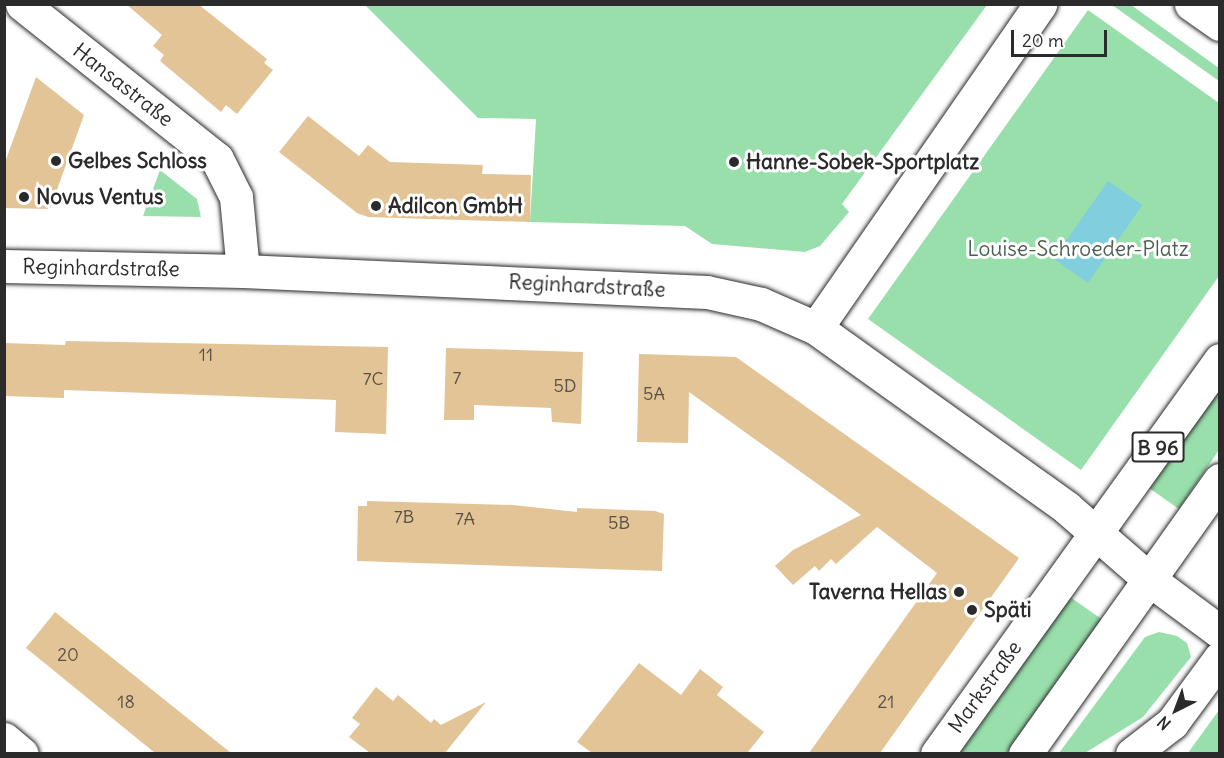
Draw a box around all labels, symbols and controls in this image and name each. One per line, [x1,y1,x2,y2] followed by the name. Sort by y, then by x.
[1014,18,1110,56] scale bar
[1022,29,1064,52] text: 20 m
[68,38,178,132] street label: Hansastraße
[68,148,207,174] place label: Gelbes Schloss
[746,149,979,175] place label: Hanne-Sobek-Sportplatz
[49,154,63,168] marker: Gelbes Schloss
[727,155,741,169] marker: Hanne-Sobek-Sportplatz
[36,184,164,210] place label: Novus Ventus
[17,190,31,204] marker: Novus Ventus
[388,193,523,219] place label: Adilcon GmbH
[369,199,383,213] marker: Adilcon GmbH
[967,236,1189,262] park label: Louise-Schroeder-Platz
[22,254,180,282] street label: Reginhardstraße
[508,269,666,303] street label: Reginhardstraße
[199,344,213,366] house number: 11
[453,367,461,389] house number: 7
[363,368,383,390] house number: 7C
[553,375,577,397] house number: 5D
[643,383,665,405] house number: 5A
[1131,430,1185,464] road number: B 96
[394,506,414,528] house number: 7B
[455,508,475,530] house number: 7A
[608,512,630,534] house number: 5B
[809,579,947,605] place label: Taverna Hellas
[952,585,966,599] marker: Taverna Hellas
[984,597,1031,623] place label: Späti
[965,603,979,617] marker: Späti
[943,636,1027,738] street label: Markstraße
[57,644,79,666] house number: 20
[1146,680,1206,740] north arrow
[117,691,135,713] house number: 18
[877,691,895,713] house number: 21
[1153,712,1175,735] text: N

